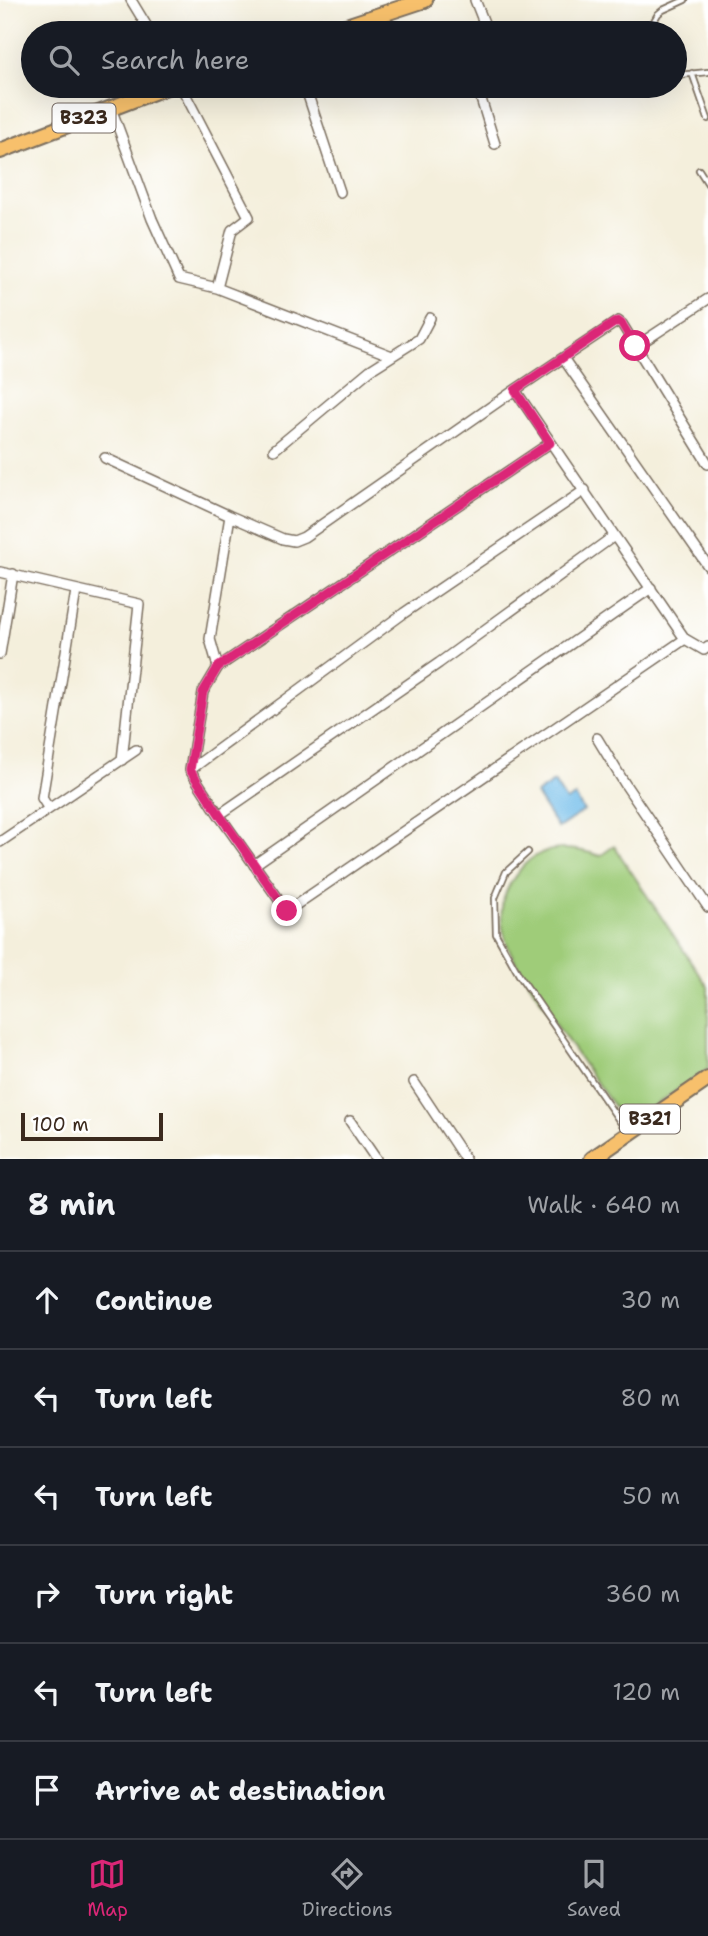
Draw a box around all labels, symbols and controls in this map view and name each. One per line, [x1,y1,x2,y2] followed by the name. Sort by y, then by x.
[21,21,687,98] search box
[45,41,83,79] icon: search
[101,42,250,77] text: Search here
[52,104,116,132] road number: B323
[619,330,650,361] route start
[271,895,302,926] route end
[620,1104,680,1134] road number: B321
[21,1110,163,1142] scale bar
[32,1112,89,1137] text: 100 m
[28,1184,115,1225] text: 8 min
[527,1190,680,1220] text: Walk · 640 m
[28,1281,66,1319] icon: ahead
[95,1283,213,1318] text: Continue
[621,1285,680,1315] text: 30 m
[28,1379,66,1417] icon: left
[95,1381,212,1416] text: Turn left
[621,1383,680,1413] text: 80 m
[28,1477,66,1515] icon: left
[95,1479,212,1514] text: Turn left
[622,1481,680,1511] text: 50 m
[28,1575,66,1613] icon: right
[95,1577,233,1612] text: Turn right
[605,1579,680,1609] text: 360 m
[28,1673,66,1711] icon: left
[95,1675,212,1710] text: Turn left
[612,1677,680,1707] text: 120 m
[28,1771,66,1809] icon: arrive
[95,1773,385,1808] text: Arrive at destination
[87,1855,128,1922] tab: Map
[302,1855,393,1922] tab: Directions
[567,1855,621,1922] tab: Saved

